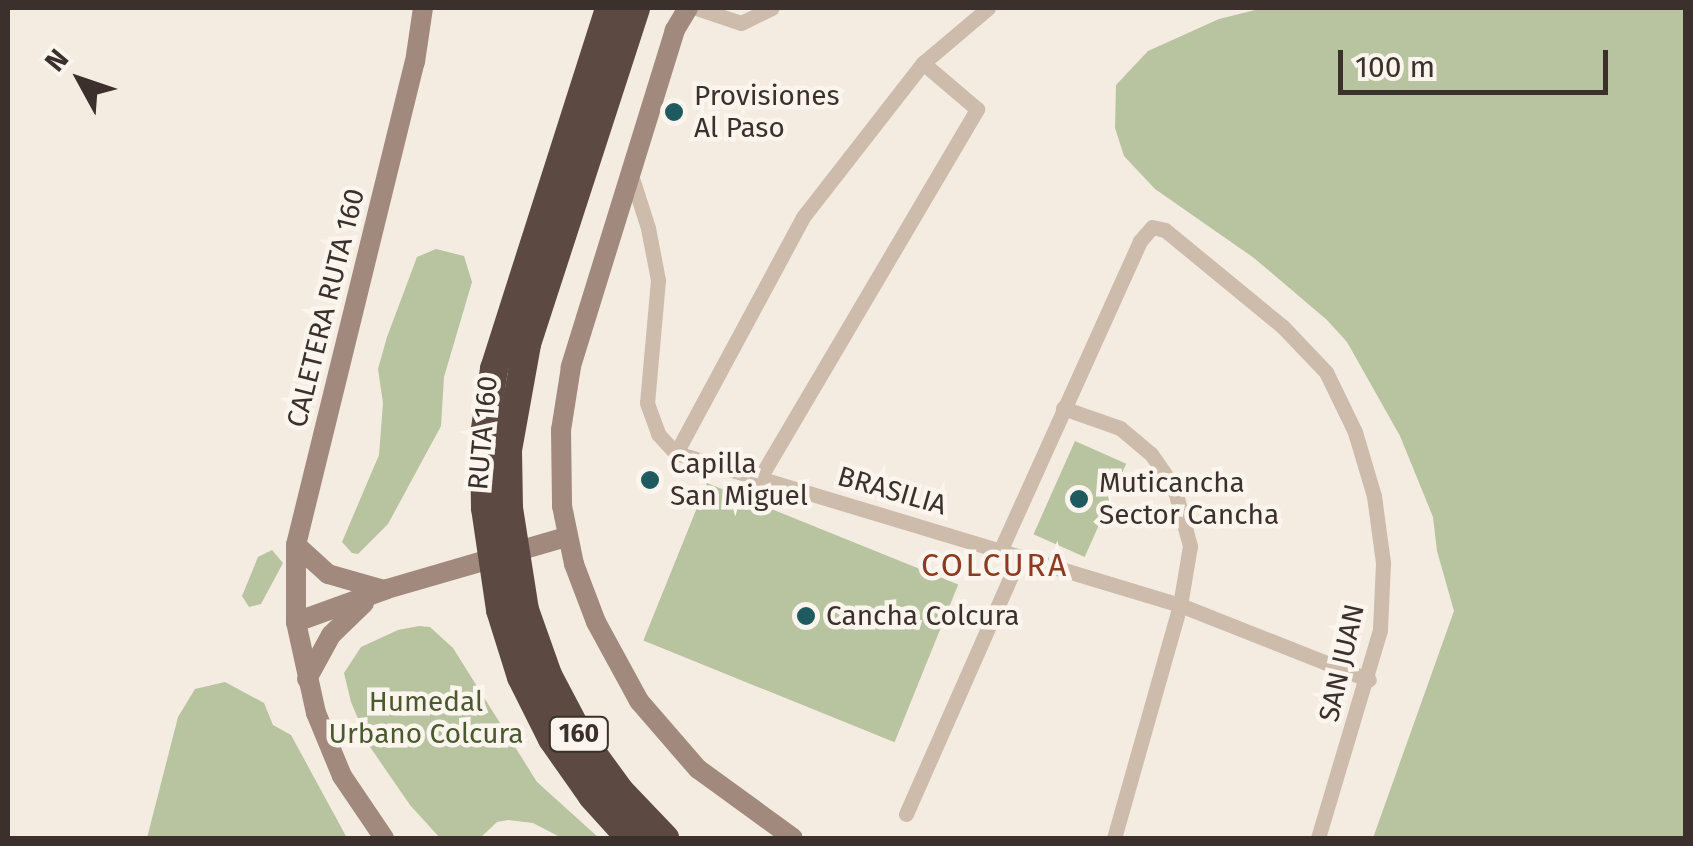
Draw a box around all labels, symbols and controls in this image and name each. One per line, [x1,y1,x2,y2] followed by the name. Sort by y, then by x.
[30,30,130,130] north arrow
[1343,30,1613,92] scale bar
[38,43,75,78] text: N
[1355,49,1435,85] text: 100 m
[694,79,840,145] place label: Provisiones Al Paso
[663,101,685,123] marker: Provisiones Al Paso
[280,185,372,431] street label: CALETERA RUTA 160
[461,375,505,491] street label: RUTA 160
[670,447,808,513] place label: Capilla San Miguel
[834,459,950,523] street label: BRASILIA
[1099,466,1279,532] place label: Muticancha Sector Cancha
[639,469,661,491] marker: Capilla San Miguel
[1068,488,1090,510] marker: Muticancha Sector Cancha
[921,546,1069,584] district label: COLCURA
[826,599,1019,633] place label: Cancha Colcura
[1312,601,1372,725] street label: SAN JUAN
[795,605,817,627] marker: Cancha Colcura
[328,685,524,751] park label: Humedal Urbano Colcura
[546,714,612,754] road number: 160

